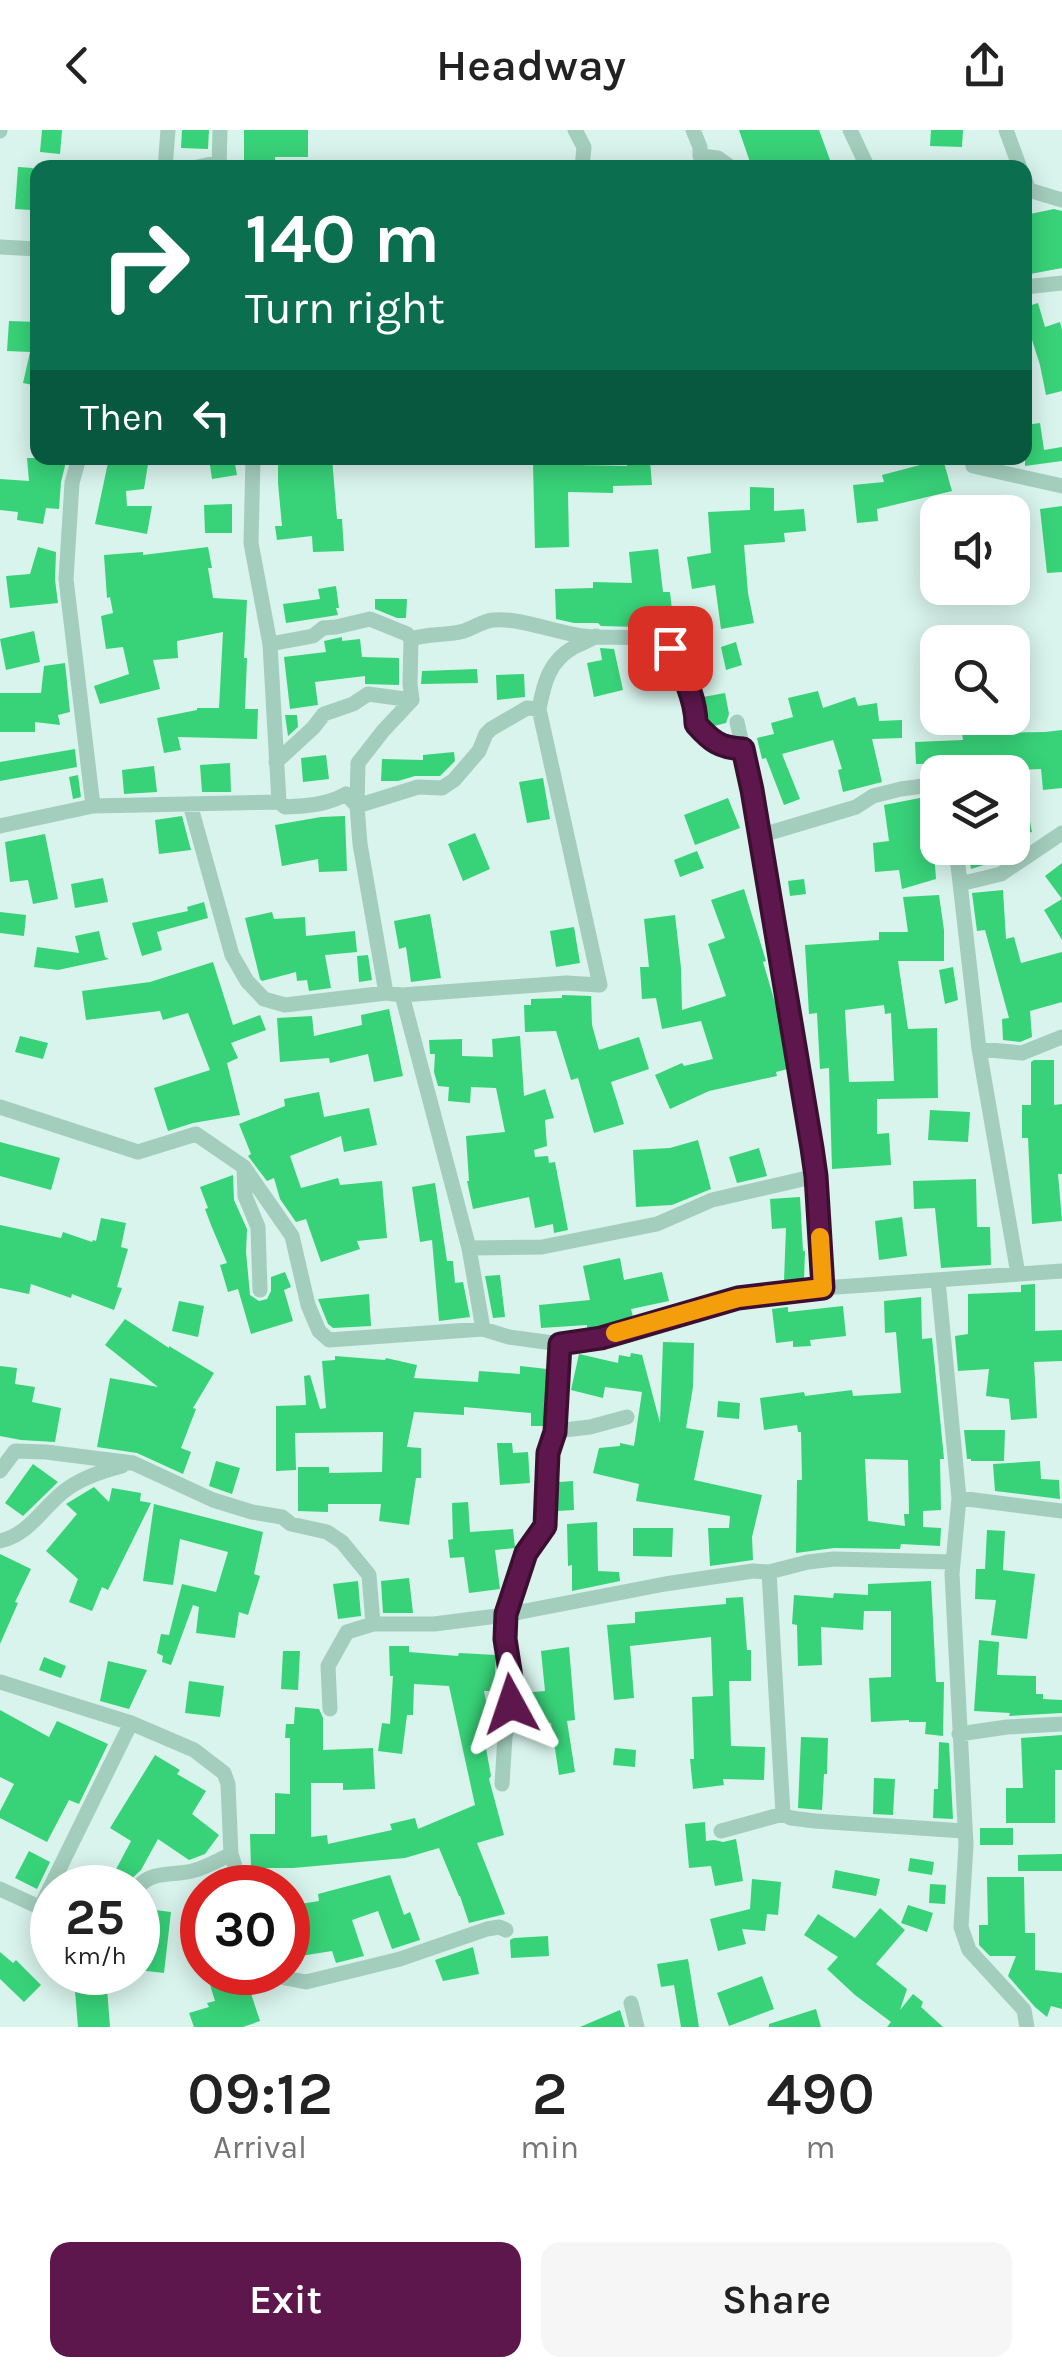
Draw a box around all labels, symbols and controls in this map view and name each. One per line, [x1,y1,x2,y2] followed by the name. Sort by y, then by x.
[50,38,105,93] icon: back
[957,38,1012,93] icon: share
[436,39,626,91] text: Headway
[245,198,440,280] text: 140 m
[80,200,210,330] icon: right
[245,282,445,334] text: Turn right
[184,390,239,445] icon: left
[80,395,164,440] text: Then
[920,495,1030,865] map controls
[920,495,1030,605] button: sound
[628,606,713,691] pin
[643,621,698,676] icon: arrive
[920,625,1030,735] button: search
[920,755,1030,865] button: layers
[459,1652,563,1756] position arrow
[180,1865,310,1995] speed limit sign: 30
[65,1888,125,1947] text: 25
[63,1941,127,1970] text: km/h
[187,2059,333,2129] text: 09:12
[532,2059,568,2129] text: 2
[766,2059,875,2129] text: 490
[213,2129,307,2166] text: Arrival
[520,2129,579,2166] text: min
[806,2129,835,2166] text: m
[50,2242,521,2357] button: Exit
[541,2242,1012,2357] button: Share

